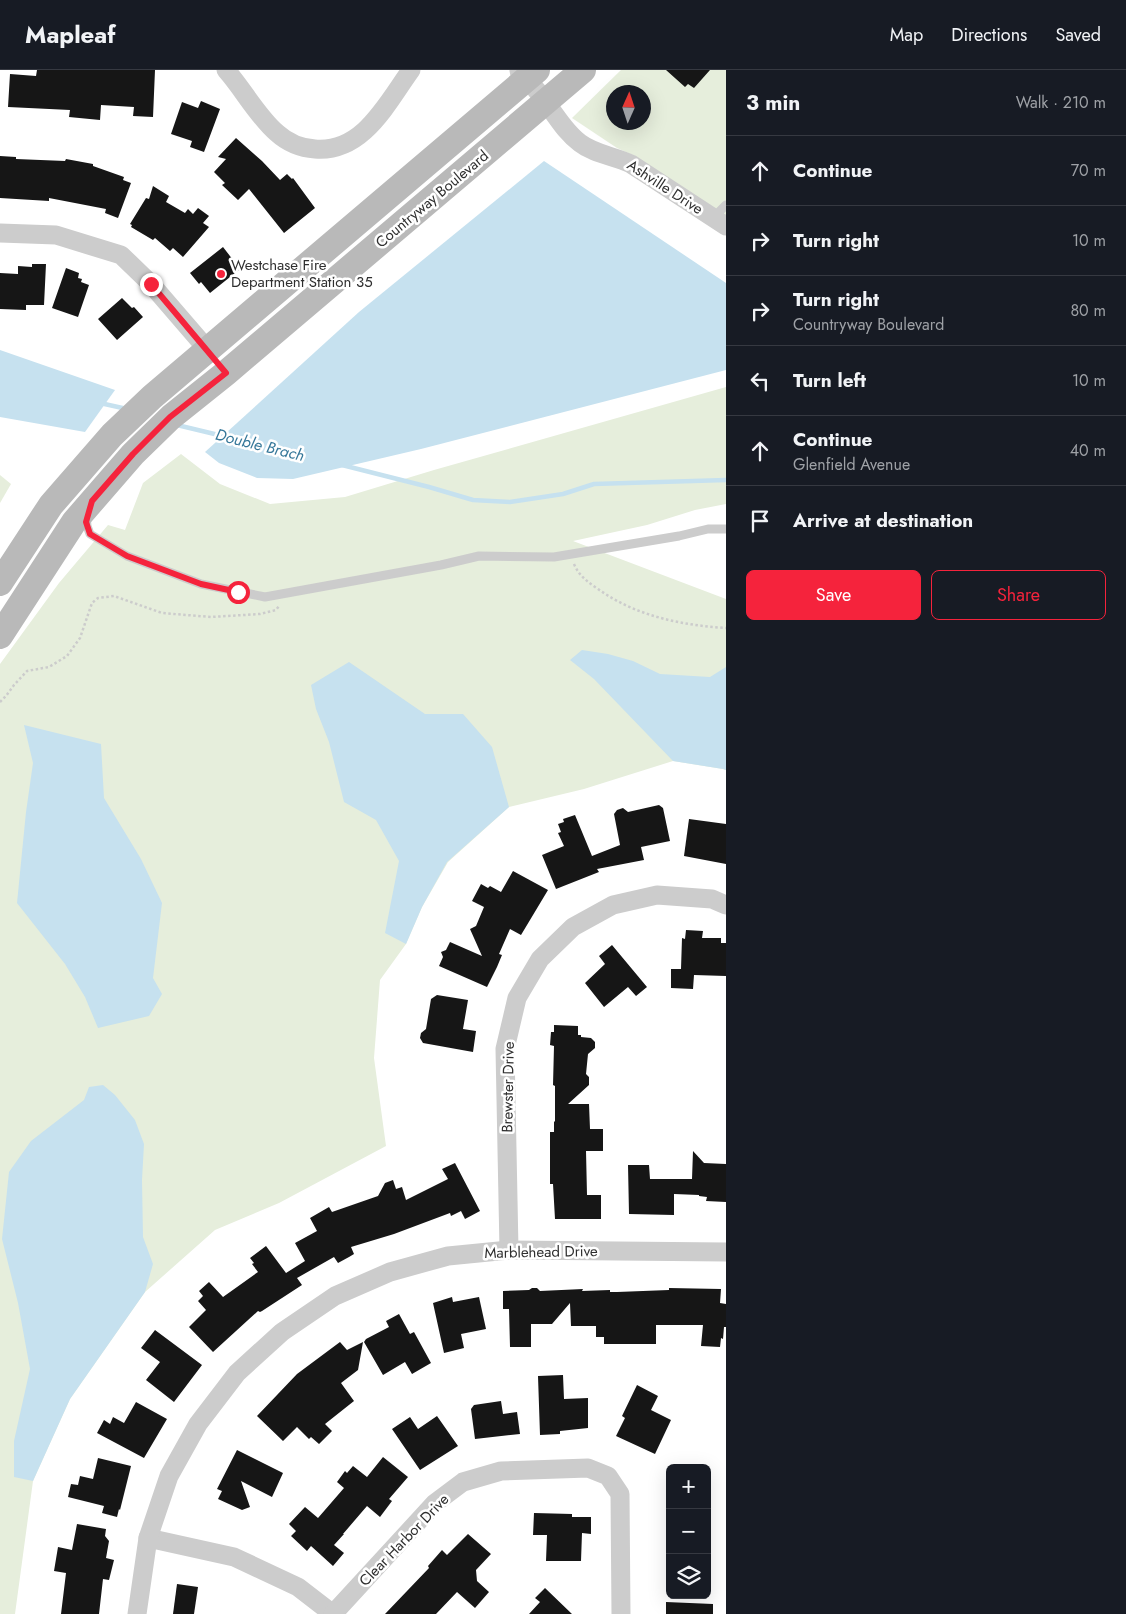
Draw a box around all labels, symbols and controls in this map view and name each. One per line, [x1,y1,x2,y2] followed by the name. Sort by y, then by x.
[25,17,116,52] text: Mapleaf
[890,22,923,48] text: Map
[951,22,1027,48] text: Directions
[1055,22,1101,48] text: Saved
[606,85,651,130] north arrow
[746,88,800,118] text: 3 min
[1016,91,1106,114] text: Walk · 210 m
[371,145,493,253] street label: Countryway Boulevard
[623,154,708,220] street label: Ashville Drive
[746,157,774,185] icon: ahead
[793,157,872,184] text: Continue
[1071,159,1106,182] text: 70 m
[746,227,774,255] icon: right
[793,227,879,254] text: Turn right
[1072,229,1106,252] text: 10 m
[231,254,373,293] place label: Westchase Fire Department Station 35
[215,268,227,280] marker: Westchase Fire Department Station 35
[140,273,163,296] route end
[793,286,879,313] text: Turn right
[746,297,774,325] icon: right
[1070,299,1106,322] text: 80 m
[793,313,944,336] text: Countryway Boulevard
[746,367,774,395] icon: left
[793,367,866,394] text: Turn left
[1072,369,1106,392] text: 10 m
[213,423,307,467] water label: Double Brach
[793,426,872,453] text: Continue
[746,437,774,465] icon: ahead
[1070,439,1106,462] text: 40 m
[793,453,910,476] text: Glenfield Avenue
[746,507,774,535] icon: arrive
[793,507,973,534] text: Arrive at destination
[746,570,921,620] button: Save
[931,570,1106,620] button: Share
[227,581,250,604] route start
[496,1041,520,1133] street label: Brewster Drive
[484,1240,598,1264] street label: Marblehead Drive
[666,1464,711,1599] map controls
[666,1464,711,1509] button: +
[354,1489,454,1591] street label: Clear Harbor Drive
[666,1509,711,1554] button: −
[666,1554,711,1599] button: layers

